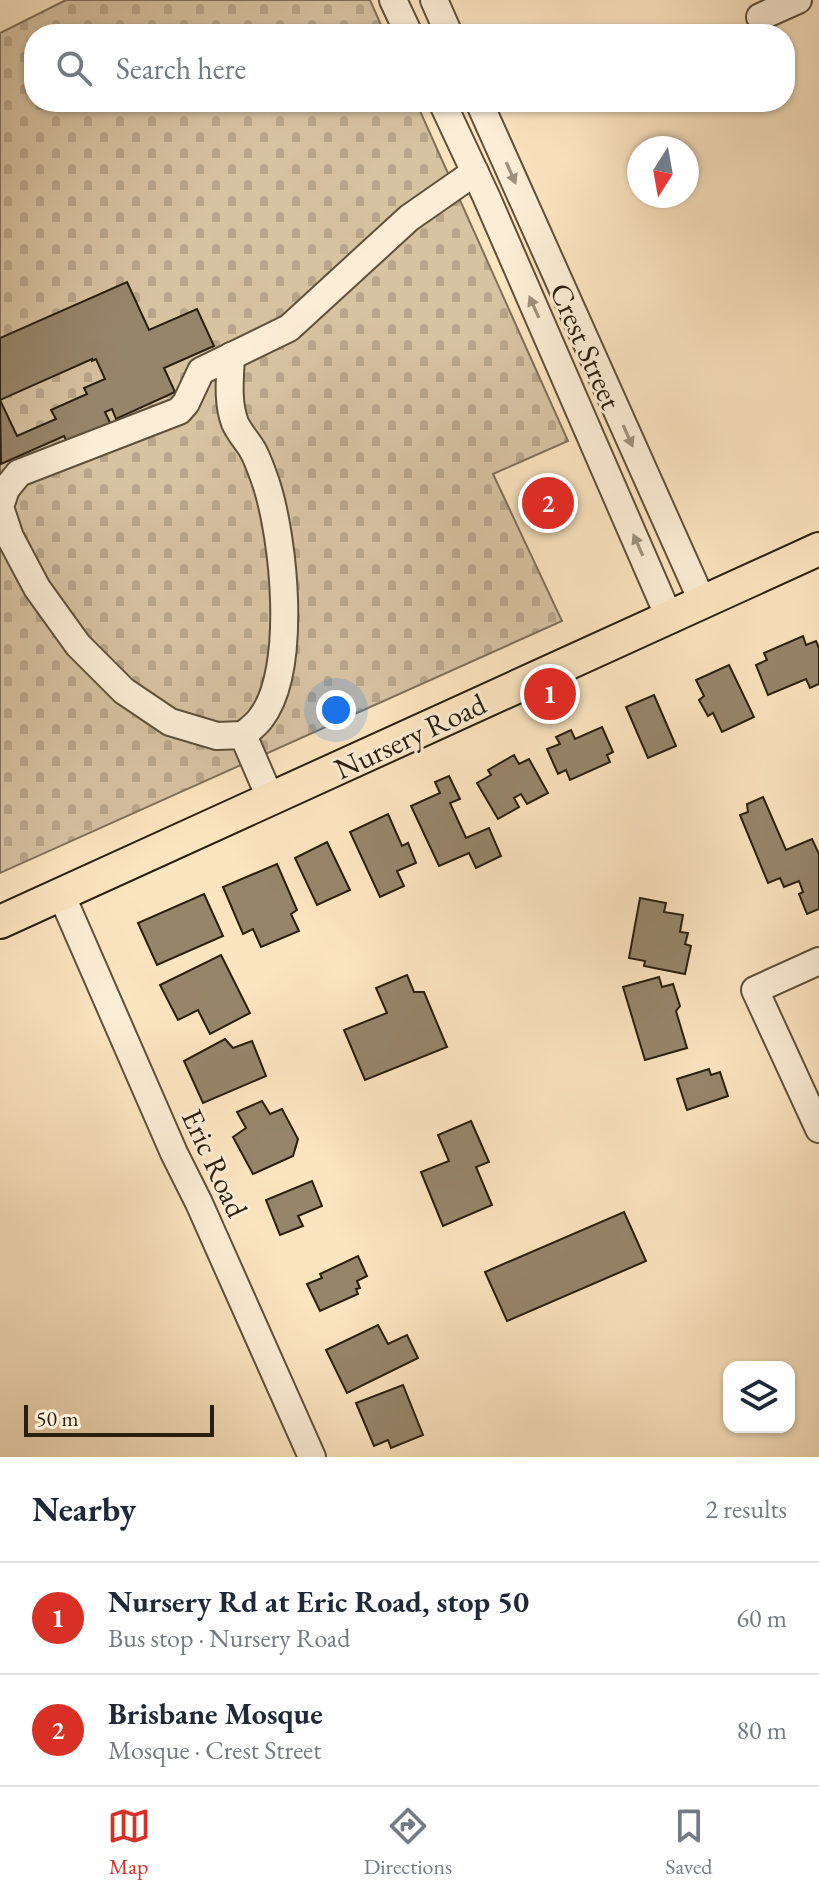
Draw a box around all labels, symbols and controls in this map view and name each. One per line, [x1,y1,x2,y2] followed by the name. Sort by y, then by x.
[24,24,795,112] search box
[52,46,96,90] icon: search
[116,49,246,88] text: Search here
[627,136,699,208] north arrow
[504,161,518,185] one-way arrow
[541,277,631,416] street label: Crest Street
[528,295,541,319] one-way arrow
[621,424,635,448] one-way arrow
[522,473,574,533] pin: 2
[631,533,644,557] one-way arrow
[524,664,576,724] pin: 1
[328,684,493,788] street label: Nursery Road
[316,690,356,730] your location
[173,1103,257,1224] street label: Eric Road
[723,1361,795,1433] map controls
[723,1361,795,1433] button: layers
[24,1401,214,1437] scale bar
[36,1404,79,1433] text: 50 m
[32,1487,136,1531] text: Nearby
[706,1492,787,1526] text: 2 results
[108,1582,529,1621] text: Nursery Rd at Eric Road, stop 50
[51,1601,65,1635] text: 1
[737,1601,787,1635] text: 60 m
[108,1621,350,1655] text: Bus stop · Nursery Road
[108,1694,323,1733] text: Brisbane Mosque
[51,1713,65,1747] text: 2
[737,1713,787,1747] text: 80 m
[108,1733,321,1767] text: Mosque · Crest Street
[107,1804,151,1881] tab: Map
[364,1804,452,1881] tab: Directions
[665,1804,712,1881] tab: Saved

